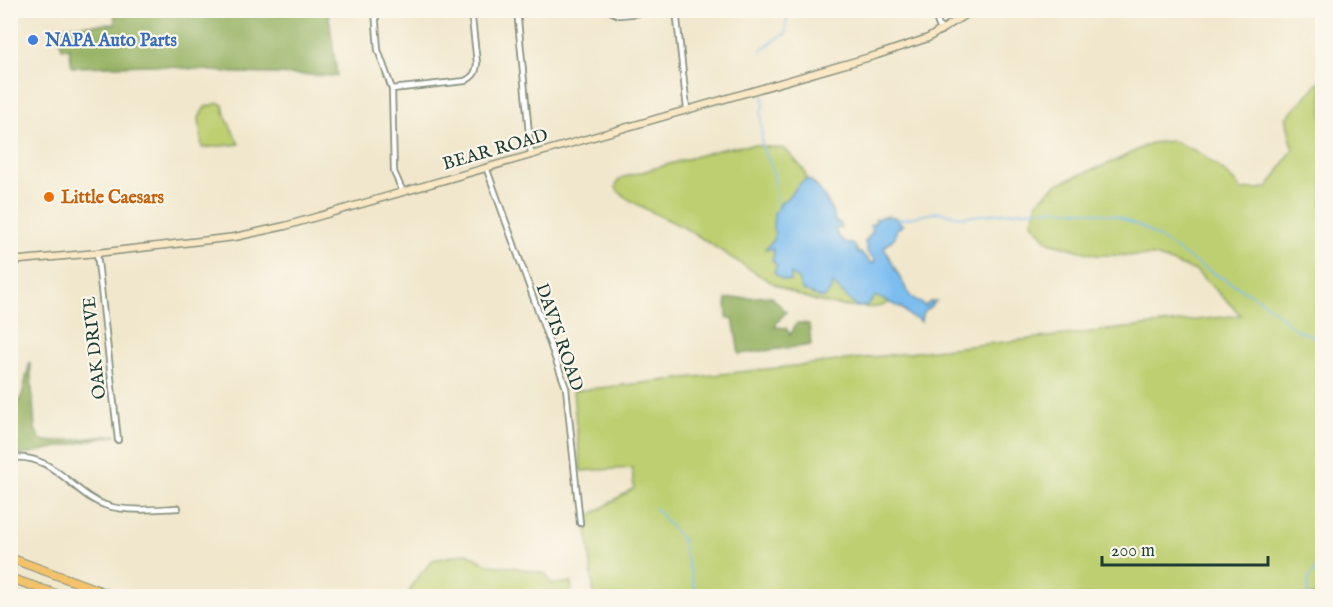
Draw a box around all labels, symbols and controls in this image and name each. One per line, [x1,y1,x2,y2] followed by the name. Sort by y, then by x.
[44,30,177,53] place label: NAPA Auto Parts
[26,33,40,47] marker: NAPA Auto Parts
[440,124,551,176] street label: BEAR ROAD
[61,187,165,210] place label: Little Caesars
[42,190,56,204] marker: Little Caesars
[529,281,588,394] street label: DAVIS ROAD
[79,295,112,400] street label: OAK DRIVE
[1102,529,1268,567] scale bar
[1111,540,1155,563] text: 200 m

